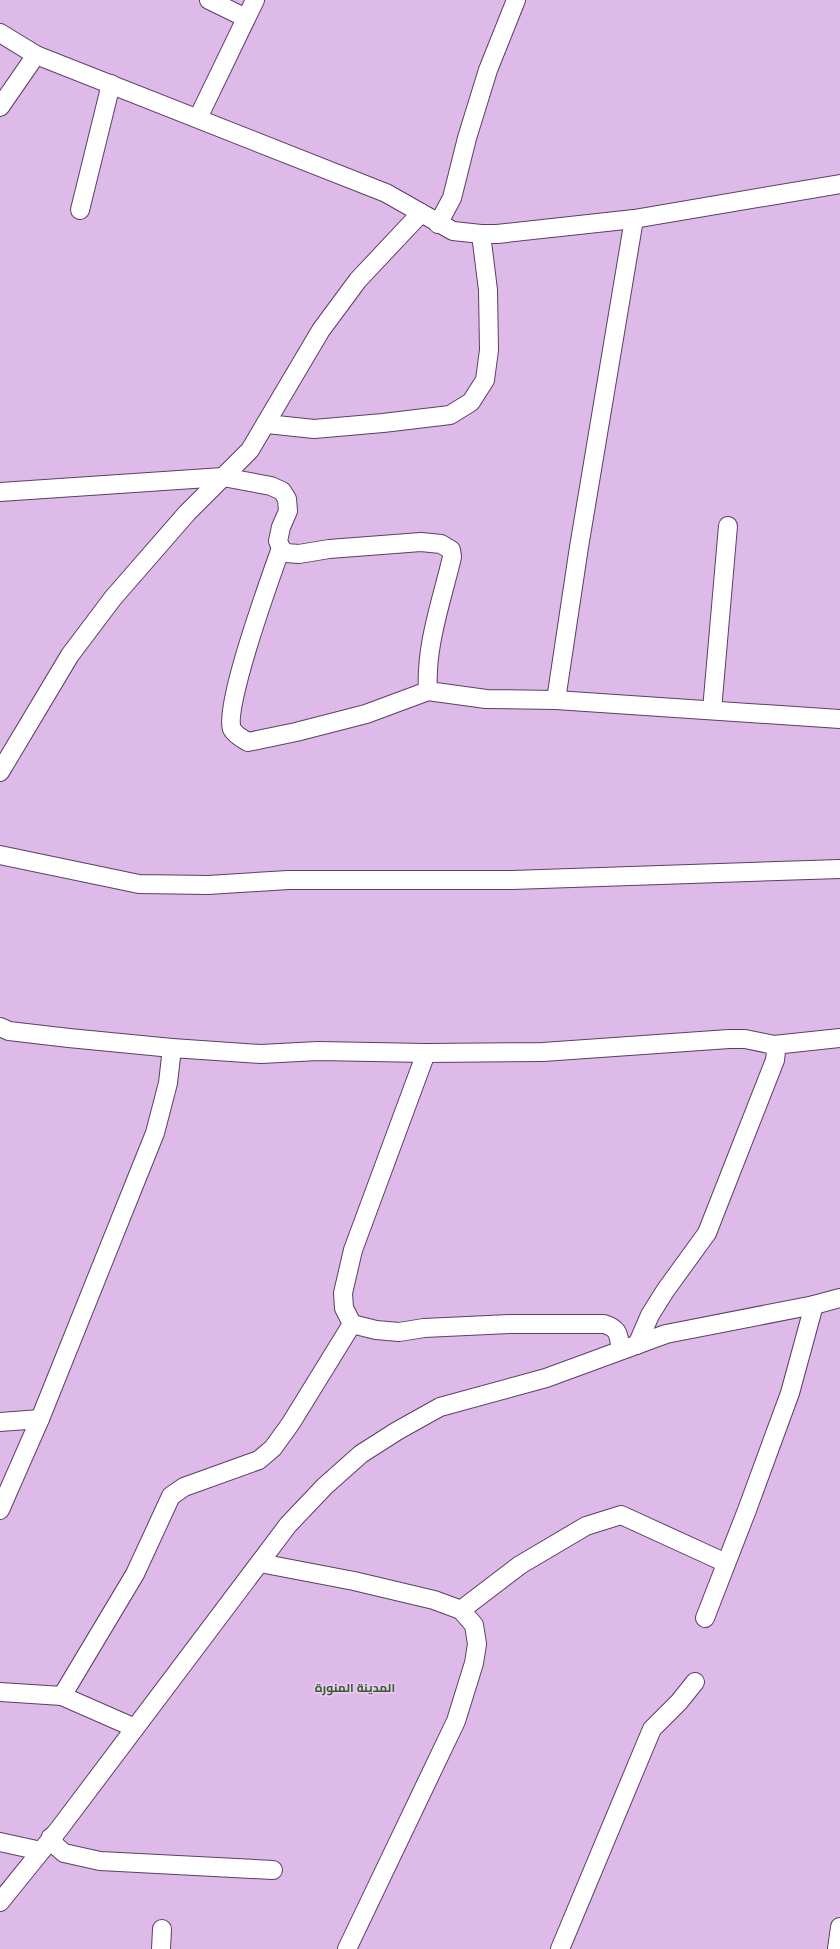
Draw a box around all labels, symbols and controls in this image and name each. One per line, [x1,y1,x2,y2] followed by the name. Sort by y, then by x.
[315,1680,395,1696] district label: المدينة المنورة

